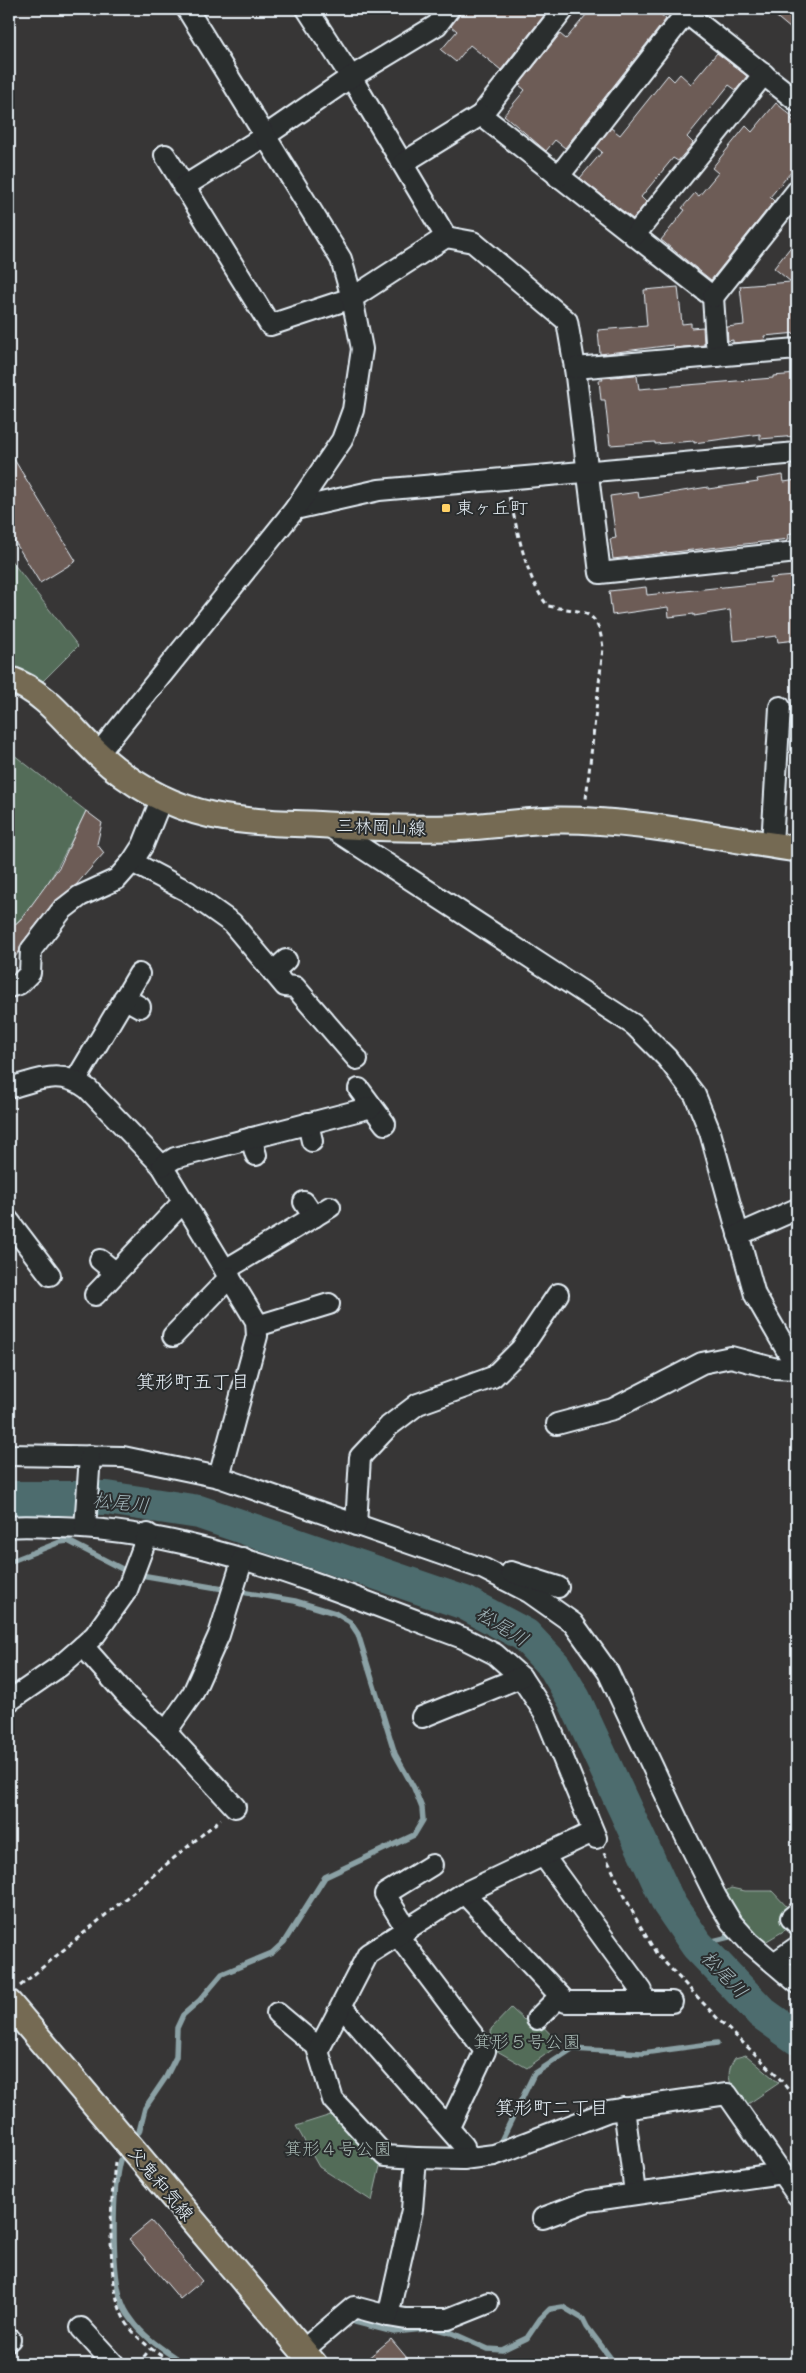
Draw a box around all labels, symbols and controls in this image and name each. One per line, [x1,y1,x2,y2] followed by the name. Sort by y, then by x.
[456,497,528,519] place label: 東ヶ丘町
[440,502,452,514] marker: 東ヶ丘町
[336,814,426,840] street label: 三林岡山線
[136,1370,250,1394] district label: 箕形町五丁目
[91,1488,151,1518] water label: 松尾川
[472,1602,533,1652] water label: 松尾川
[696,1946,753,2004] water label: 松尾川
[473,2031,581,2053] park label: 箕形５号公園
[495,2096,609,2120] district label: 箕形町二丁目
[284,2138,392,2160] park label: 箕形４号公園
[124,2142,198,2226] street label: 父鬼和気線

